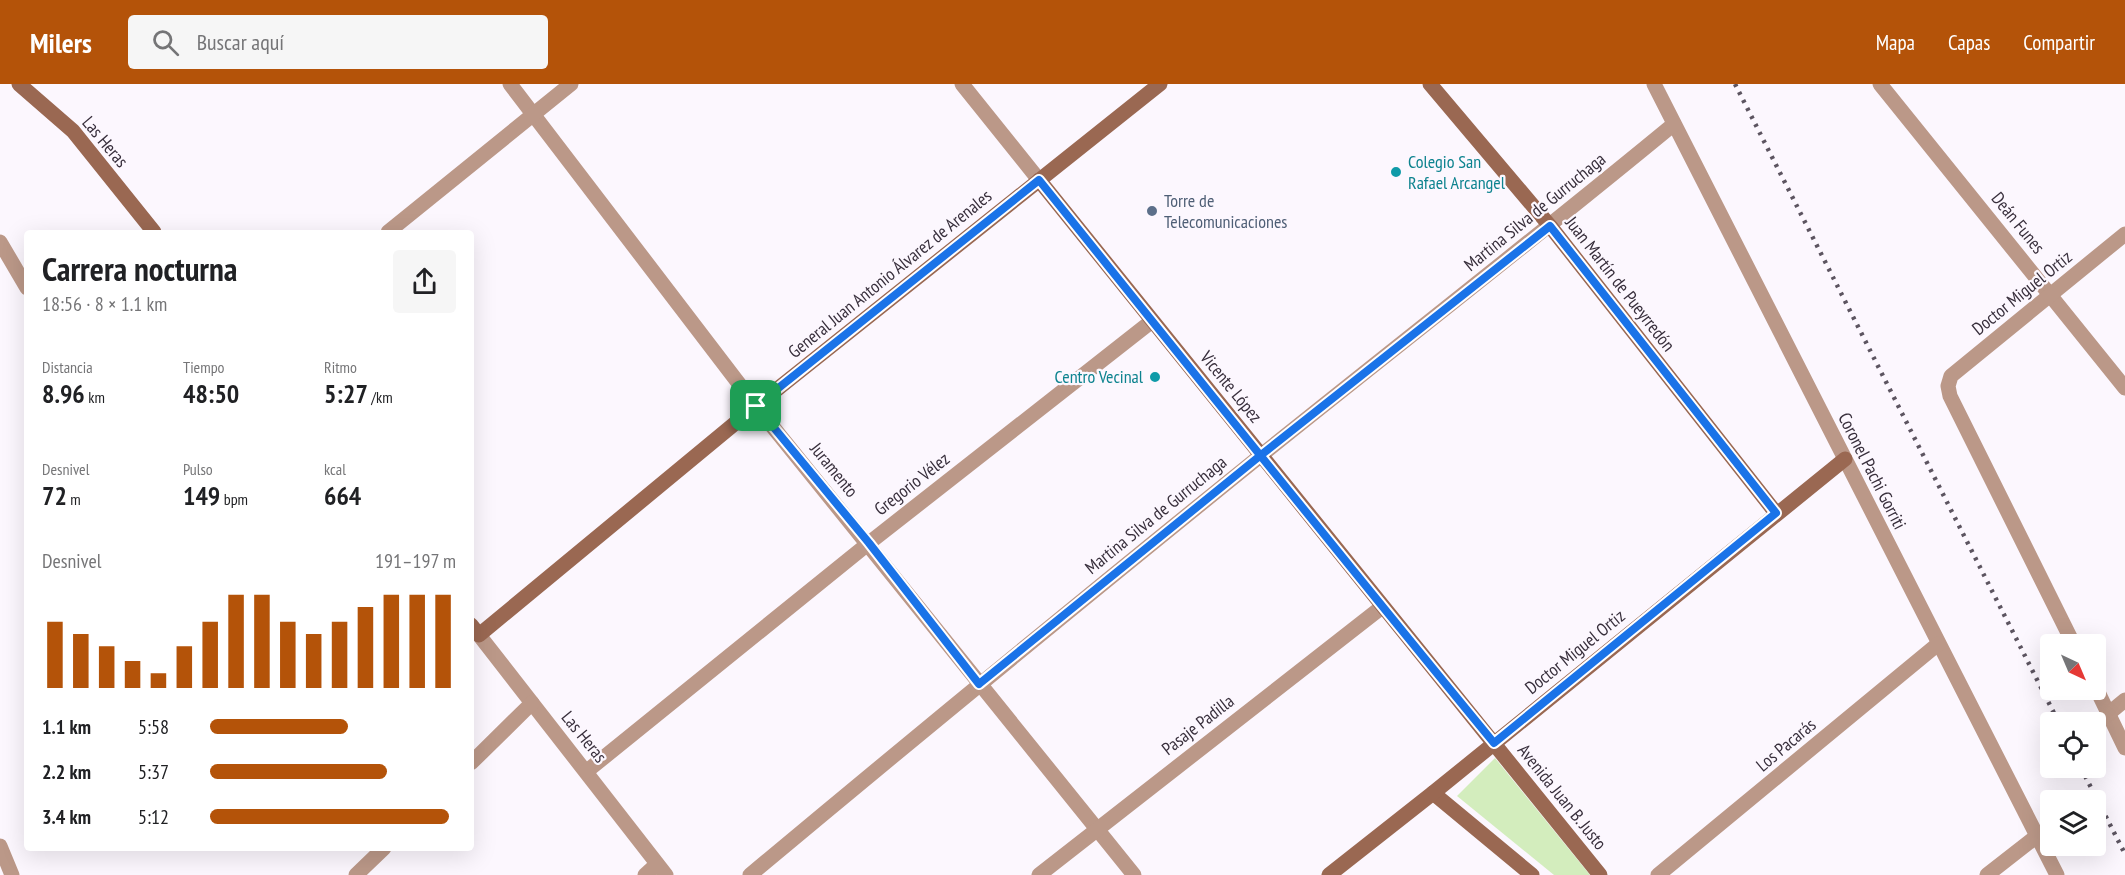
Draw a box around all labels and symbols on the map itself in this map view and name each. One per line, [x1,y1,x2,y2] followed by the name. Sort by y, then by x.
[77,111,133,172] street label: Las Heras
[1459,147,1610,276] street label: Martina Silva de Gurruchaga
[1408,150,1506,194] place label: Colegio San Rafael Arcangel
[1389,165,1403,179] marker: Colegio San Rafael Arcangel
[783,184,996,363] street label: General Juan Antonio Álvarez de Arenales
[1987,187,2050,258] street label: Deán Funes
[1164,189,1287,233] place label: Torre de Telecomunicaciones
[1145,204,1159,218] marker: Torre de Telecomunicaciones
[1560,211,1680,356] street label: Juan Martín de Pueyrredón
[1967,245,2076,340] street label: Doctor Miguel Ortiz
[1195,345,1267,427] street label: Vicente López
[1055,365,1144,388] place label: Centro Vecinal
[1148,370,1162,384] marker: Centro Vecinal
[730,380,781,431] pin
[1833,409,1912,533] street label: Coronel Pachi Gorriti
[805,437,864,502] street label: Juramento
[869,447,954,520] street label: Gregorio Vélez
[1080,450,1231,579] street label: Martina Silva de Gurruchaga
[1520,604,1629,699] street label: Doctor Miguel Ortiz
[2040,634,2106,700] north arrow
[1157,689,1238,760] street label: Pasaje Padilla
[557,706,612,767] street label: Las Heras
[1751,713,1820,776] street label: Los Pacarás
[1513,739,1612,854] street label: Avenida Juan B. Justo

